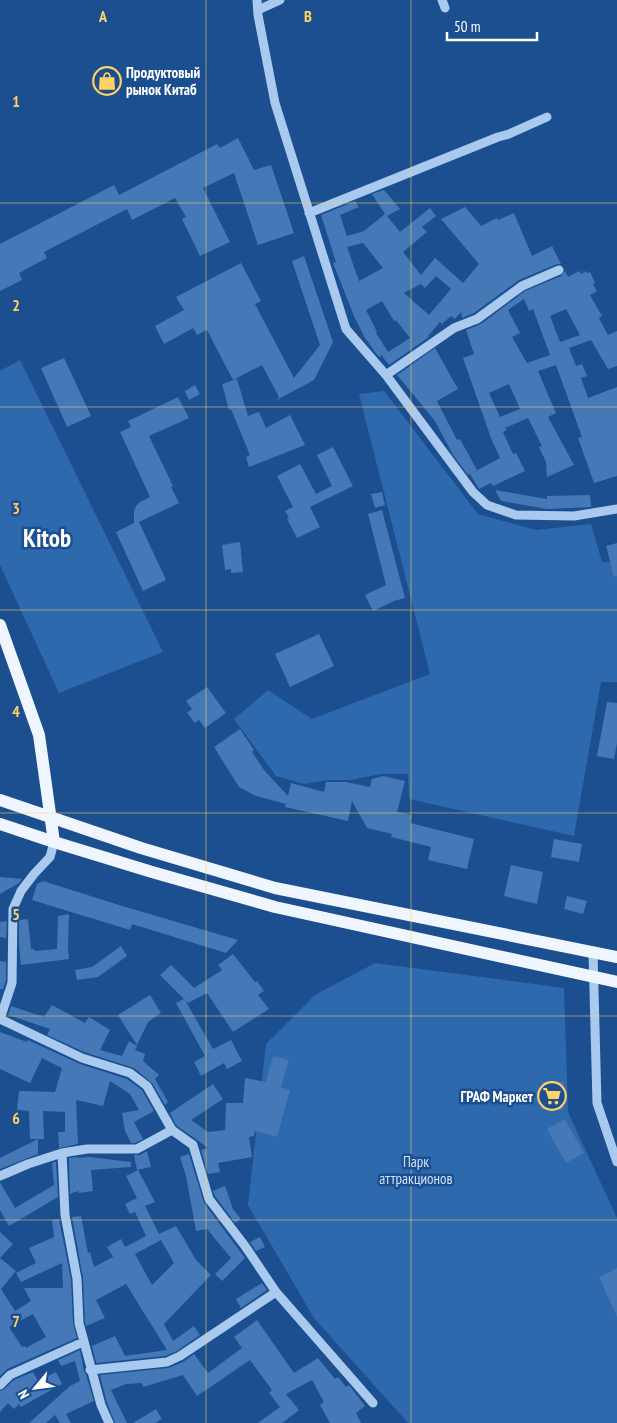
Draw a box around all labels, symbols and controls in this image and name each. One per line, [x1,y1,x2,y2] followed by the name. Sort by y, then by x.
[98,6,108,26] text: A
[304,6,312,26] text: B
[447,10,537,42] scale bar
[454,17,480,36] text: 50 m
[126,63,200,99] place label: Продуктовый рынок Китаб
[92,66,122,96] shop icon: Продуктовый рынок Китаб
[12,91,20,111] text: 1
[12,295,20,315] text: 2
[12,498,20,518] text: 3
[23,522,71,554] district label: Kitob
[12,701,20,721] text: 4
[12,904,20,924] text: 5
[537,1081,567,1111] supermarket icon: ГРАФ Маркет
[461,1087,534,1106] place label: ГРАФ Маркет
[12,1108,20,1128] text: 6
[379,1152,453,1188] park label: Парк аттракционов
[12,1311,20,1331] text: 7
[10,1363,60,1413] north arrow
[14,1387,33,1402] text: N

